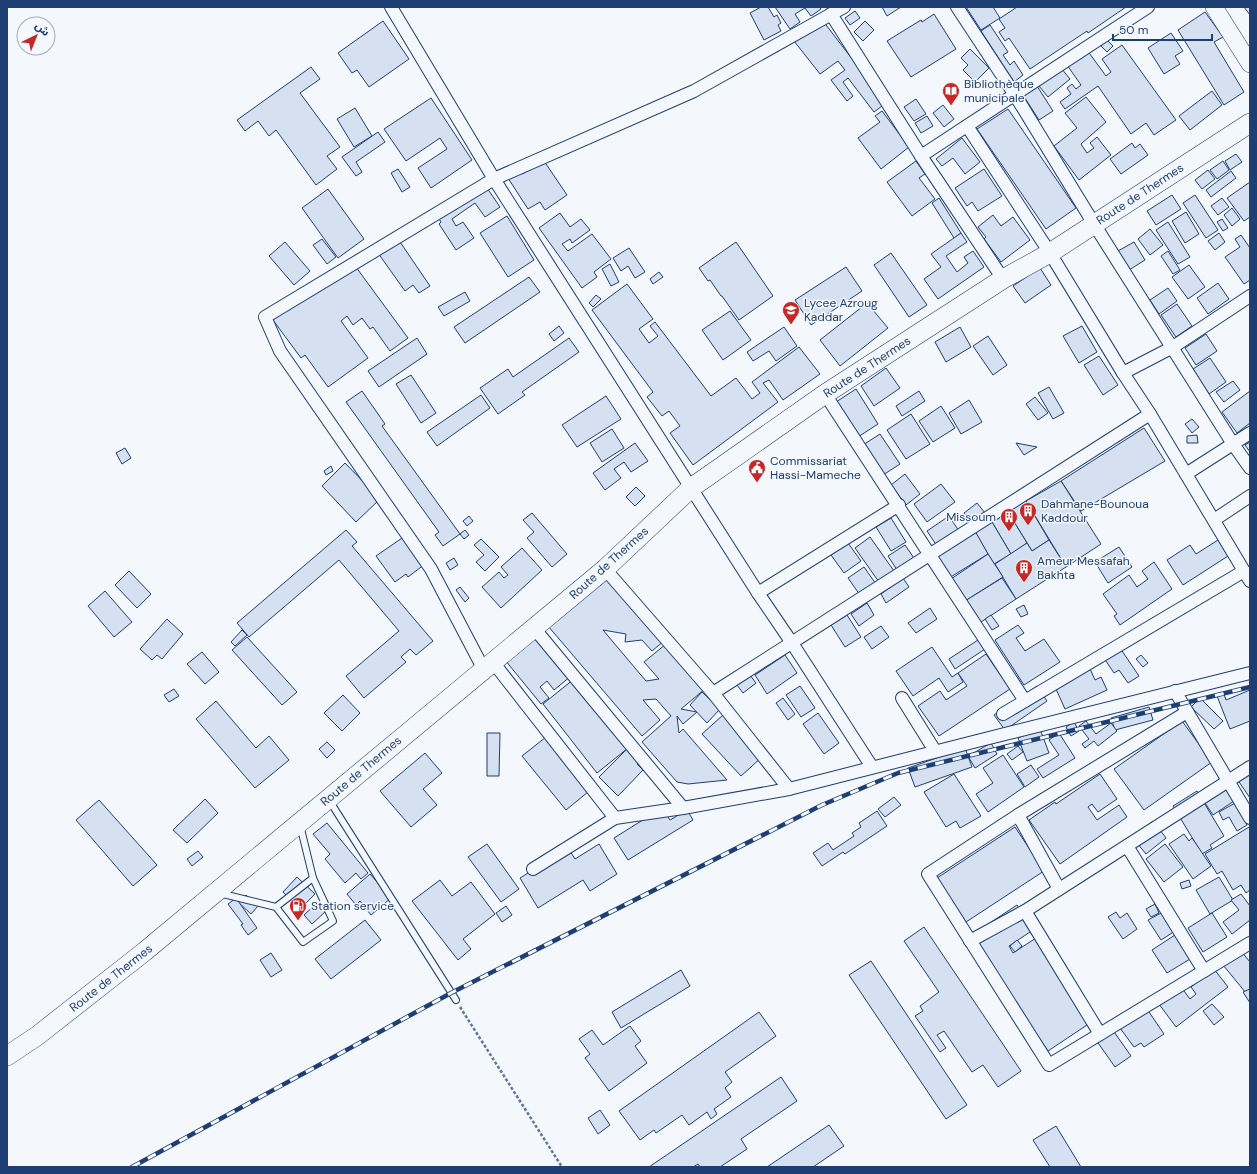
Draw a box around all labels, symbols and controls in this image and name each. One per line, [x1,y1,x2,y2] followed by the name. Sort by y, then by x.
[16,16,56,56] north arrow
[1113,16,1212,42] scale bar
[33,18,53,39] text: ش
[1119,22,1148,38] text: 50 m
[964,76,1034,106] place label: Bibliothèque municipale
[941,81,961,106] library icon: Bibliothèque municipale
[1093,160,1187,228] street label: Route de Thermes
[804,295,878,325] place label: Lycee Azroug Kaddar
[781,300,801,325] school or university icon: Lycee Azroug Kaddar
[820,333,914,401] street label: Route de Thermes
[770,453,861,483] place label: Commissariat Hassi-Mameche
[747,458,767,483] public building icon: Commissariat Hassi-Mameche
[1041,496,1149,526] place label: Dahmane-Bounoua Kaddour
[1018,501,1038,526] building icon: Dahmane-Bounoua Kaddour
[999,507,1019,532] building icon: Missoum
[946,509,996,525] place label: Missoum
[566,523,652,603] street label: Route de Thermes
[1037,553,1130,583] place label: Ameur Messafah Bakhta
[1014,558,1034,583] building icon: Ameur Messafah Bakhta
[317,732,405,810] street label: Route de Thermes
[288,896,308,921] fuel station icon: Station service
[311,898,394,914] place label: Station service
[66,941,156,1015] street label: Route de Thermes

